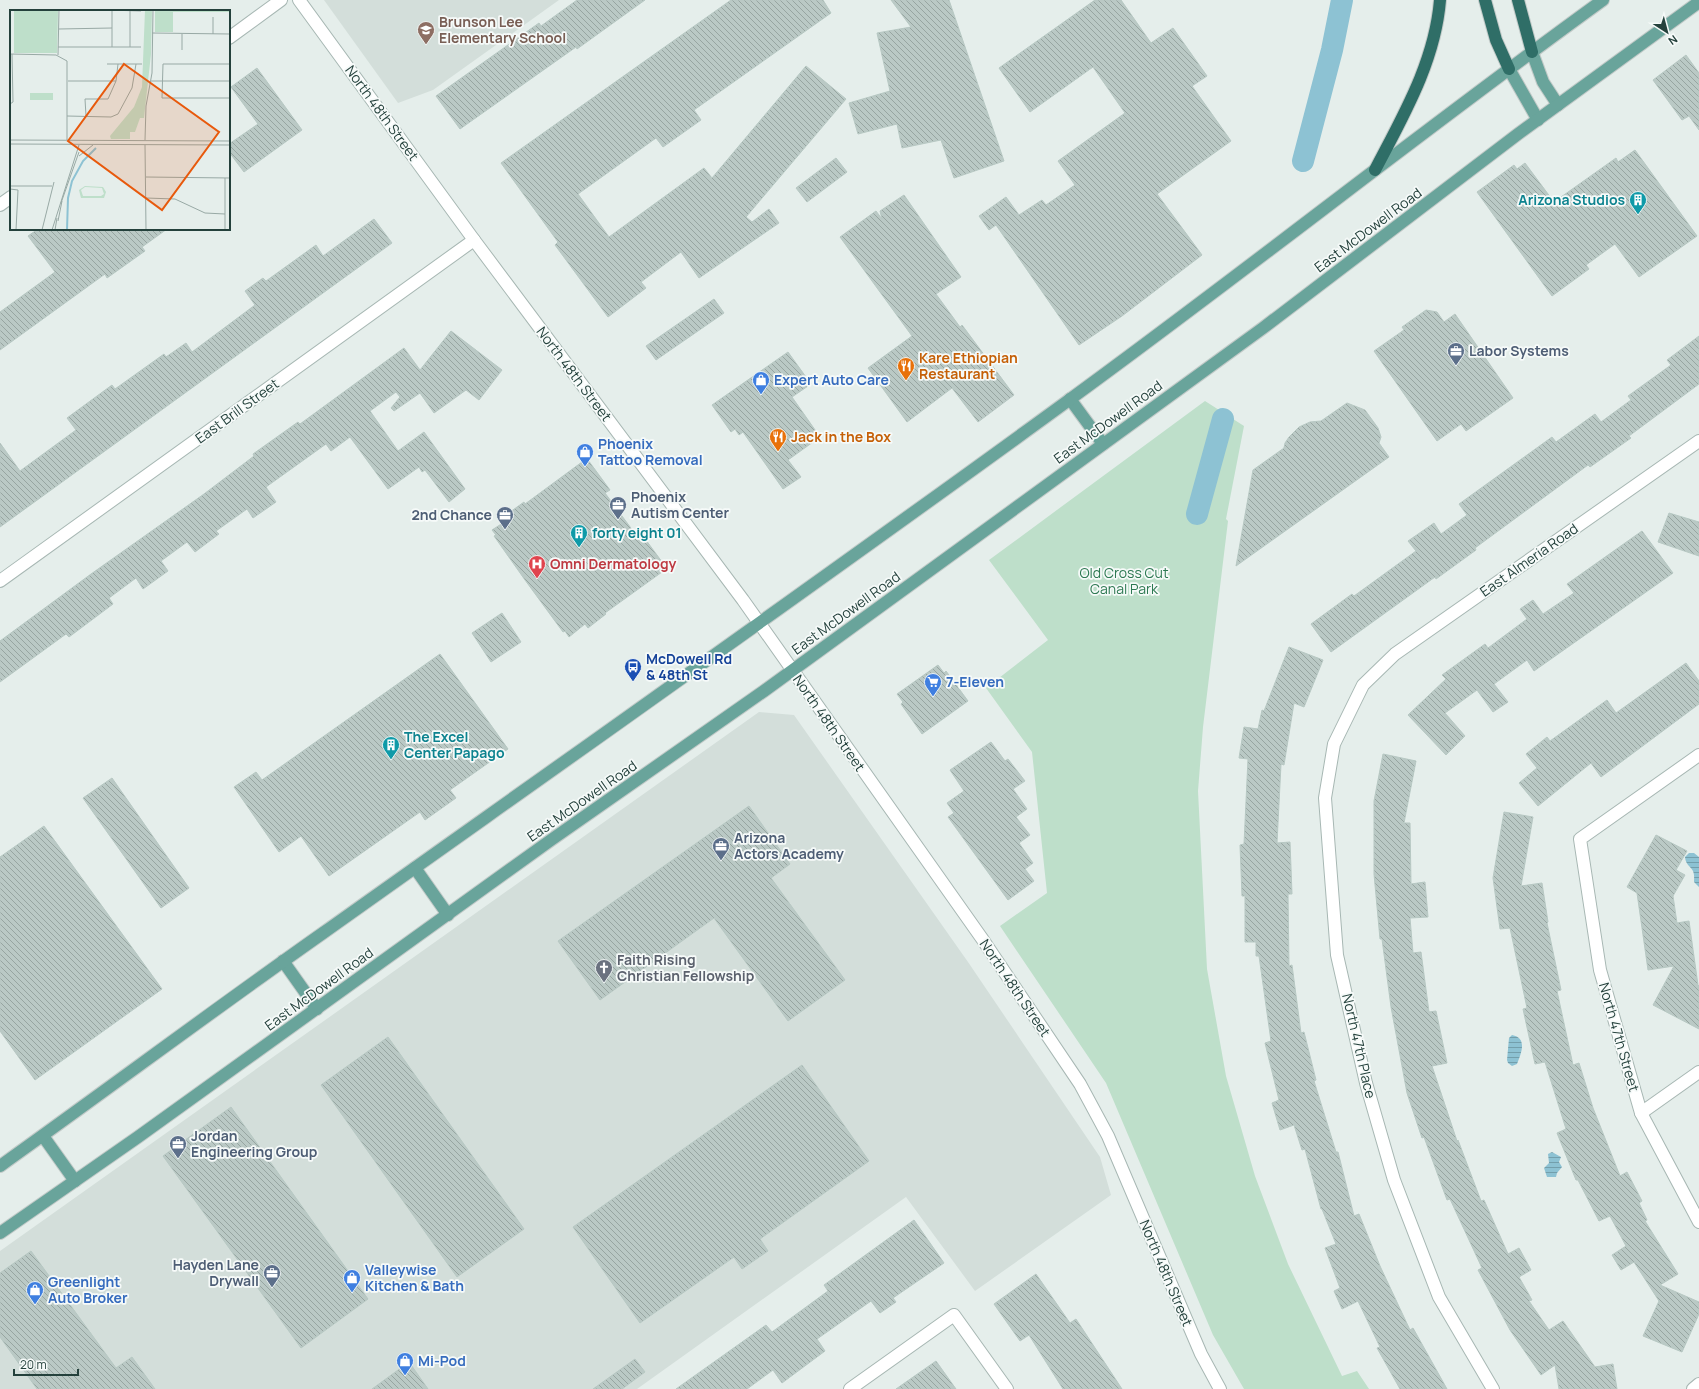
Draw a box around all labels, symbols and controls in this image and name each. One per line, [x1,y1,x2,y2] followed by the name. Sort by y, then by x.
[10,10,230,230] inset map
[439,12,566,47] place label: Brunson Lee Elementary School
[1647,12,1687,52] north arrow
[416,20,436,45] school or university icon: Brunson Lee Elementary School
[1665,32,1681,49] text: N
[341,61,424,165] street label: North 48th Street
[1310,183,1425,276] street label: East McDowell Road
[1518,190,1625,209] place label: Arizona Studios
[1628,190,1648,215] building icon: Arizona Studios
[533,323,616,425] street label: North 48th Street
[1446,341,1466,366] office icon: Labor Systems
[1469,341,1569,360] place label: Labor Systems
[919,348,1018,383] place label: Kare Ethiopian Restaurant
[896,356,916,381] restaurant icon: Kare Ethiopian Restaurant
[751,370,771,395] shop icon: Expert Auto Care
[774,370,889,389] place label: Expert Auto Care
[191,374,283,447] street label: East Brill Street
[1050,376,1166,467] street label: East McDowell Road
[768,427,788,452] restaurant icon: Jack in the Box
[791,427,891,446] place label: Jack in the Box
[598,434,703,469] place label: Phoenix Tattoo Removal
[575,442,595,467] shop icon: Phoenix Tattoo Removal
[631,487,730,522] place label: Phoenix Autism Center
[608,495,628,520] office icon: Phoenix Autism Center
[412,505,492,524] place label: 2nd Chance
[495,505,515,530] office icon: 2nd Chance
[1476,519,1582,601] street label: East Almeria Road
[569,523,589,548] building icon: forty eight 01
[592,523,682,542] place label: forty eight 01
[527,554,547,579] hospital icon: Omni Dermatology
[550,554,677,573] place label: Omni Dermatology
[1079,563,1169,598] park label: Old Cross Cut Canal Park
[788,567,904,658] street label: East McDowell Road
[646,649,732,684] place label: McDowell Rd & 48th St
[623,657,643,682] bus stop icon: McDowell Rd & 48th St
[789,671,870,775] street label: North 48th Street
[923,672,943,697] supermarket icon: 7-Eleven
[946,672,1004,691] place label: 7-Eleven
[404,727,505,762] place label: The Excel Center Papago
[381,735,401,760] building icon: The Excel Center Papago
[523,756,640,846] street label: East McDowell Road
[734,828,844,863] place label: Arizona Actors Academy
[711,836,731,861] office icon: Arizona Actors Academy
[976,935,1055,1041] street label: North 48th Street
[261,943,377,1034] street label: East McDowell Road
[617,950,755,985] place label: Faith Rising Christian Fellowship
[594,958,614,983] church icon: Faith Rising Christian Fellowship
[1595,980,1644,1094] street label: North 47th Street
[1338,992,1381,1100] street label: North 47th Place
[191,1126,318,1161] place label: Jordan Engineering Group
[168,1134,188,1159] office icon: Jordan Engineering Group
[1135,1217,1198,1329] street label: North 48th Street
[173,1255,259,1290] place label: Hayden Lane Drywall
[365,1260,464,1295] place label: Valleywise Kitchen & Bath
[262,1263,282,1288] office icon: Hayden Lane Drywall
[342,1268,362,1293] shop icon: Valleywise Kitchen & Bath
[48,1272,128,1307] place label: Greenlight Auto Broker
[25,1280,45,1305] shop icon: Greenlight Auto Broker
[14,1351,78,1377] scale bar
[395,1351,415,1376] shop icon: Mi-Pod
[418,1351,466,1370] place label: Mi-Pod
[20,1356,47,1373] text: 20 m

